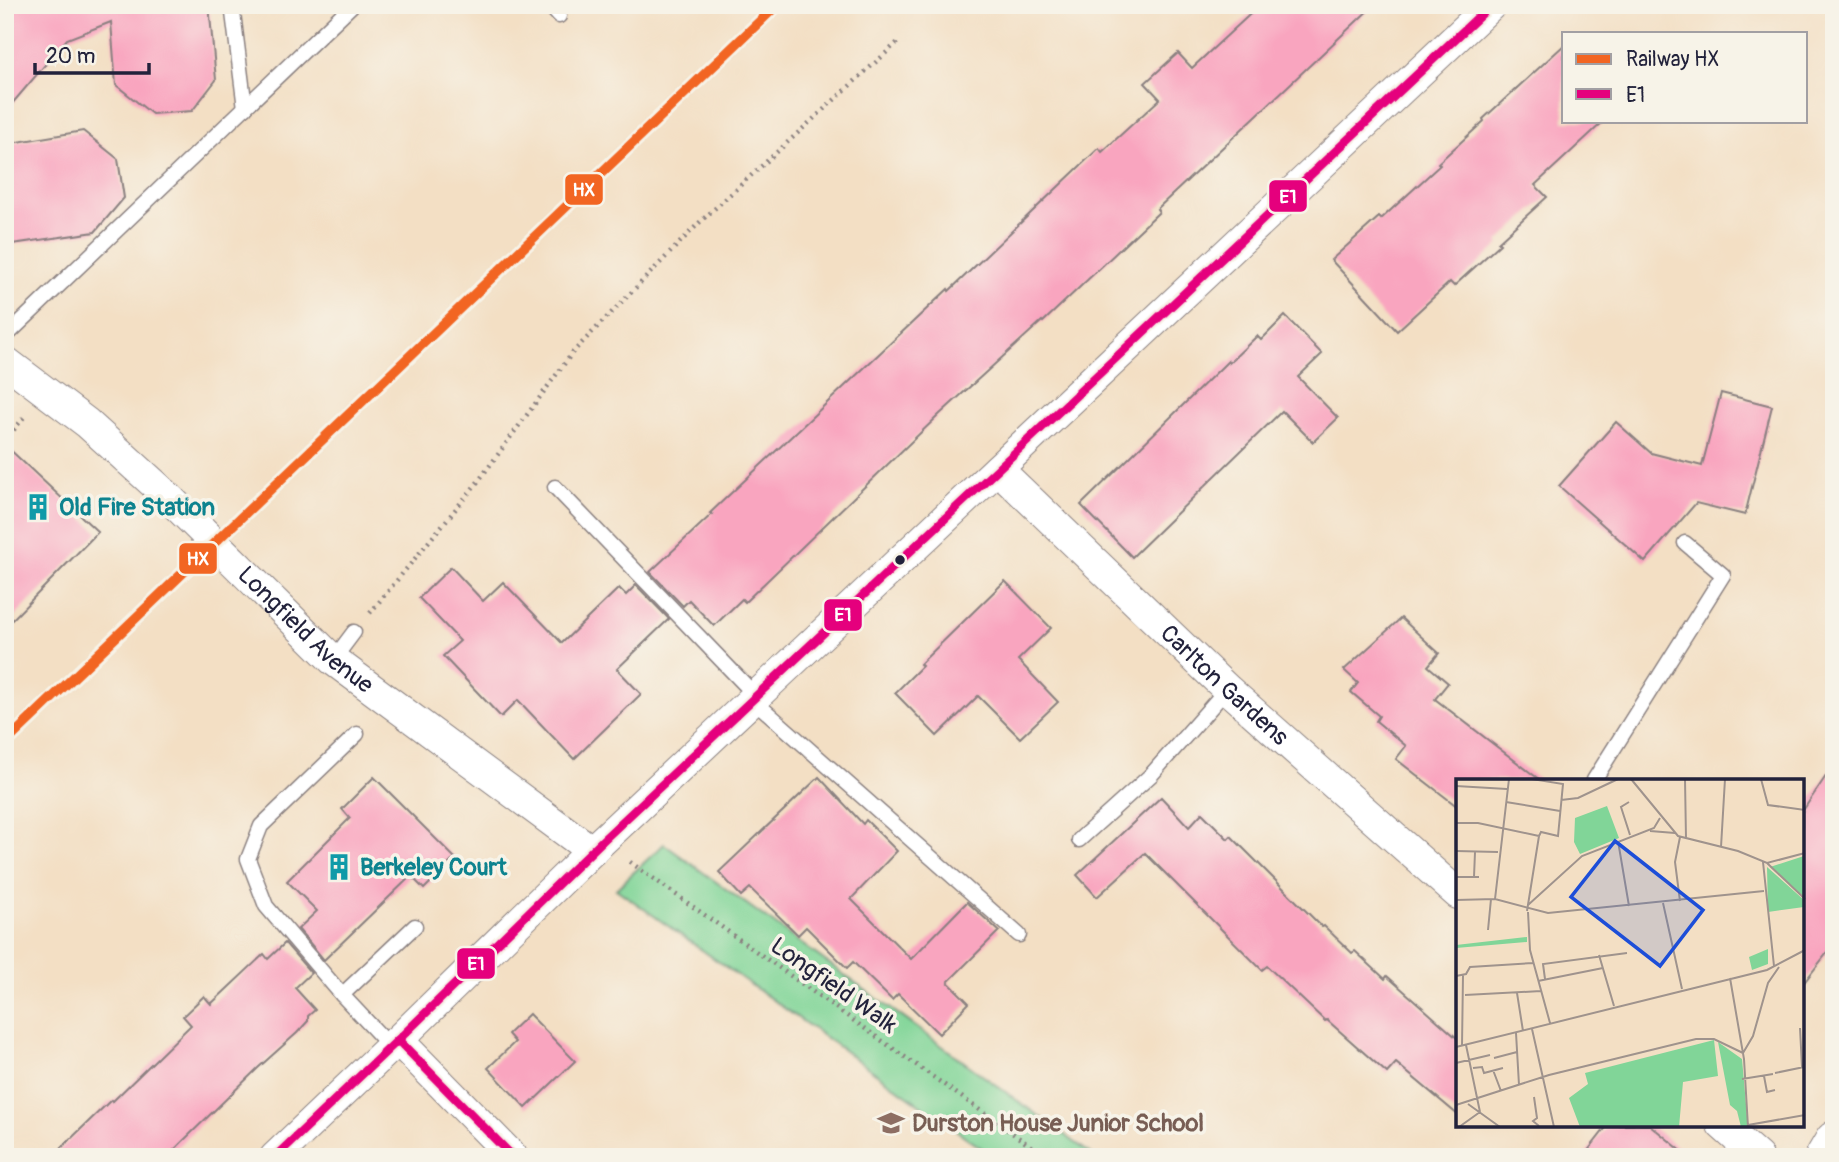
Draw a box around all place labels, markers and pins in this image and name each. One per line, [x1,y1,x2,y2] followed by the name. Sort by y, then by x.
[23,492,53,522] building icon: Old Fire Station
[59,493,215,522] place label: Old Fire Station
[893,553,907,567] unlabelled marker
[324,852,354,882] building icon: Berkeley Court
[360,853,508,882] place label: Berkeley Court
[876,1108,906,1138] school or university icon: Durston House Junior School
[912,1109,1204,1138] place label: Durston House Junior School

